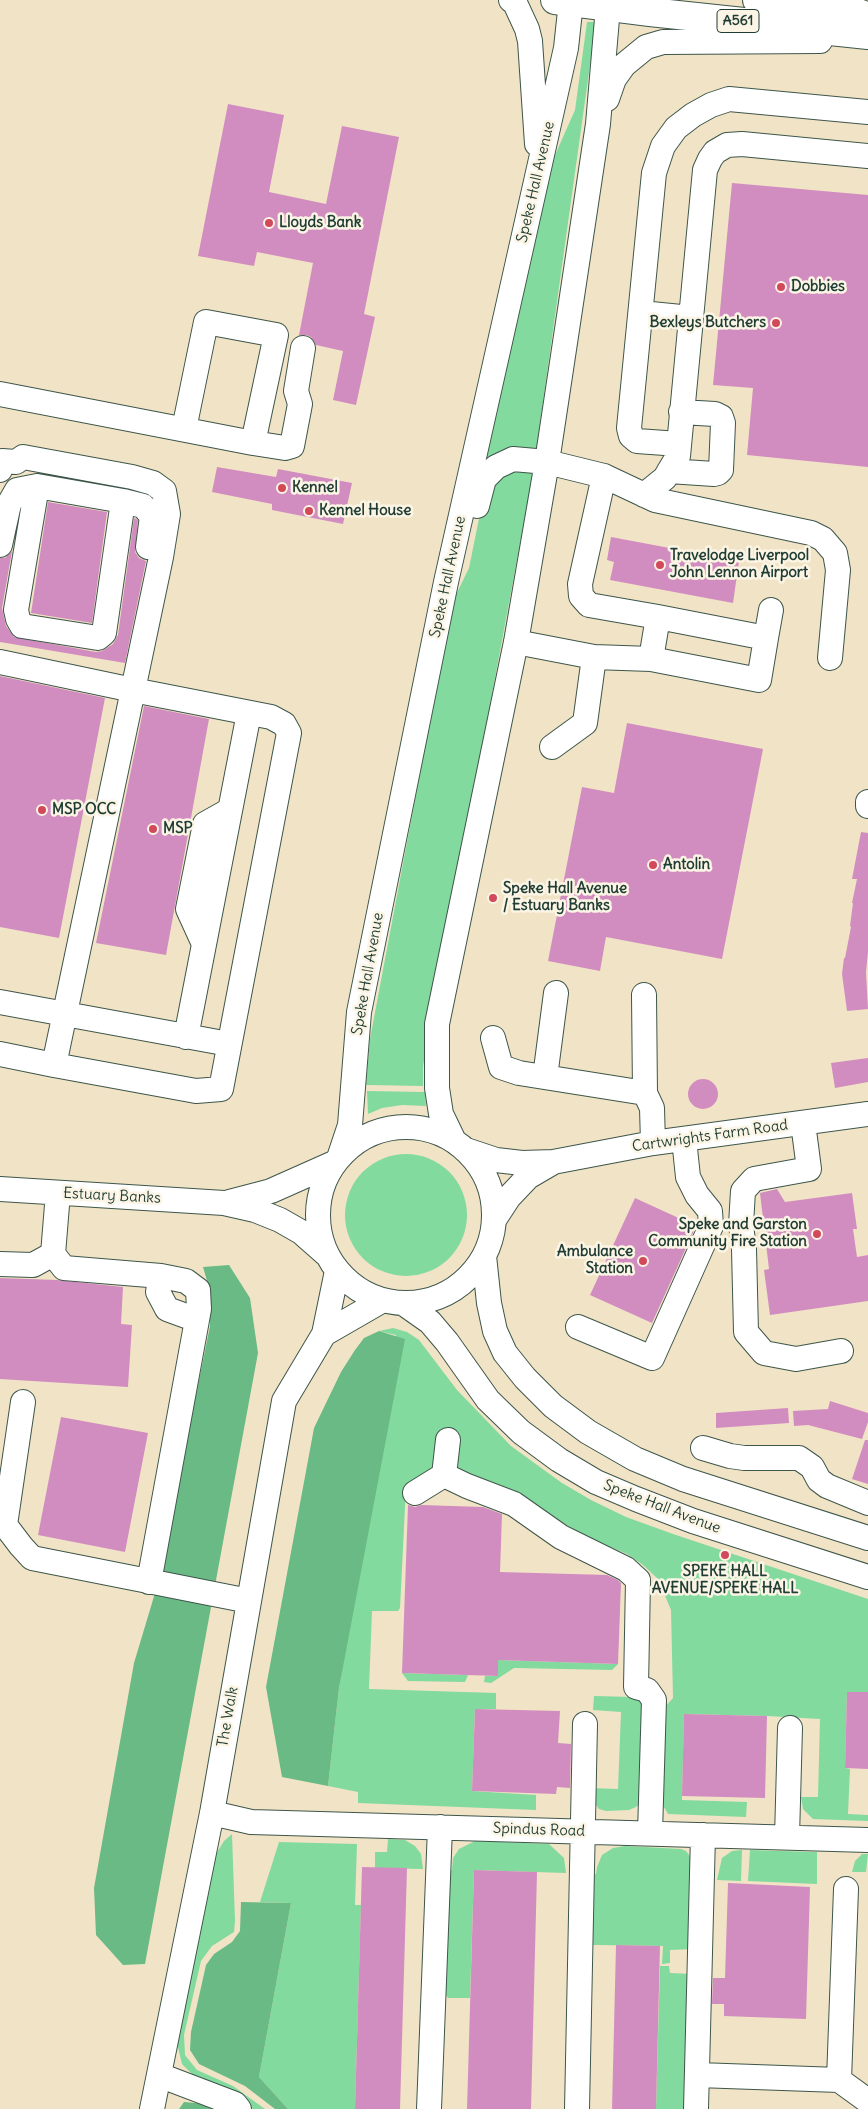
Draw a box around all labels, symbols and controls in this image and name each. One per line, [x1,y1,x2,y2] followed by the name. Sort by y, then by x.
[717,10,759,32] road number: A561
[513,120,559,244] street label: Speke Hall Avenue
[279,214,361,232] place label: Lloyds Bank
[263,217,275,229] marker: Lloyds Bank
[791,278,845,296] place label: Dobbies
[775,281,787,293] marker: Dobbies
[649,314,766,332] place label: Bexleys Butchers
[770,317,782,329] marker: Bexleys Butchers
[292,479,338,497] place label: Kennel
[276,482,288,494] marker: Kennel
[319,502,411,520] place label: Kennel House
[303,505,315,517] marker: Kennel House
[426,514,470,640] street label: Speke Hall Avenue
[670,547,809,582] place label: Travelodge Liverpool John Lennon Airport
[654,559,666,571] marker: Travelodge Liverpool John Lennon Airport
[52,801,116,819] place label: MSP OCC
[36,804,48,816] marker: MSP OCC
[163,820,193,838] place label: MSP
[147,823,159,835] marker: MSP
[663,856,710,874] place label: Antolin
[647,859,659,871] marker: Antolin
[503,880,627,915] place label: Speke Hall Avenue / Estuary Banks
[487,892,499,904] marker: Speke Hall Avenue / Estuary Banks
[348,911,388,1037] street label: Speke Hall Avenue
[631,1116,789,1156] street label: Cartwrights Farm Road
[63,1184,161,1208] street label: Estuary Banks
[648,1216,807,1251] place label: Speke and Garston Community Fire Station
[811,1228,823,1240] marker: Speke and Garston Community Fire Station
[557,1243,633,1278] place label: Ambulance Station
[637,1255,649,1267] marker: Ambulance Station
[601,1476,723,1538] street label: Speke Hall Avenue
[719,1549,731,1561] marker: SPEKE HALL AVENUE/SPEKE HALL
[652,1563,798,1598] place label: SPEKE HALL AVENUE/SPEKE HALL
[214,1685,242,1749] street label: The Walk
[493,1819,585,1841] street label: Spindus Road

